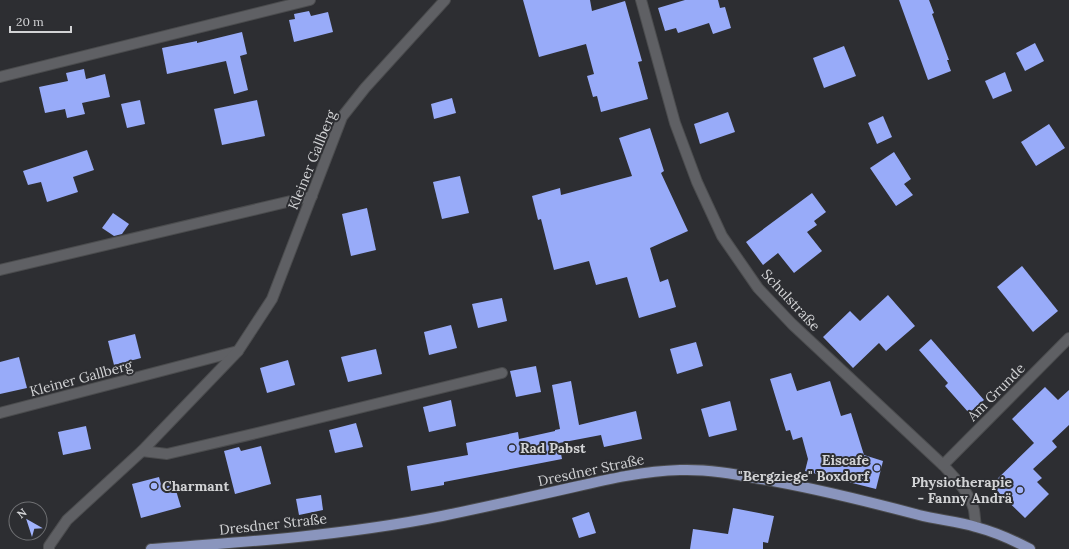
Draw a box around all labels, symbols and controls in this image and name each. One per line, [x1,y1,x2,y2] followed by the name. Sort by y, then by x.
[10,8,71,34] scale bar
[16,14,44,29] text: 20 m
[284,107,340,212] street label: Kleiner Gallberg
[758,265,825,335] street label: Schulstraße
[28,356,135,400] street label: Kleiner Gallberg
[963,359,1029,425] street label: Am Grunde
[520,439,586,457] place label: Rad Pabst
[507,443,517,453] marker: Rad Pabst
[536,450,646,490] street label: Dresdner Straße
[738,451,870,485] place label: Eiscafe "Bergziege" Boxdorf
[872,463,882,473] marker: Eiscafe "Bergziege" Boxdorf
[911,473,1013,507] place label: Physiotherapie - Fanny Andrä
[162,477,229,495] place label: Charmant
[149,481,159,491] marker: Charmant
[1015,485,1025,495] marker: Physiotherapie - Fanny Andrä
[8,501,48,541] north arrow
[14,505,30,521] text: N
[218,509,328,539] street label: Dresdner Straße

